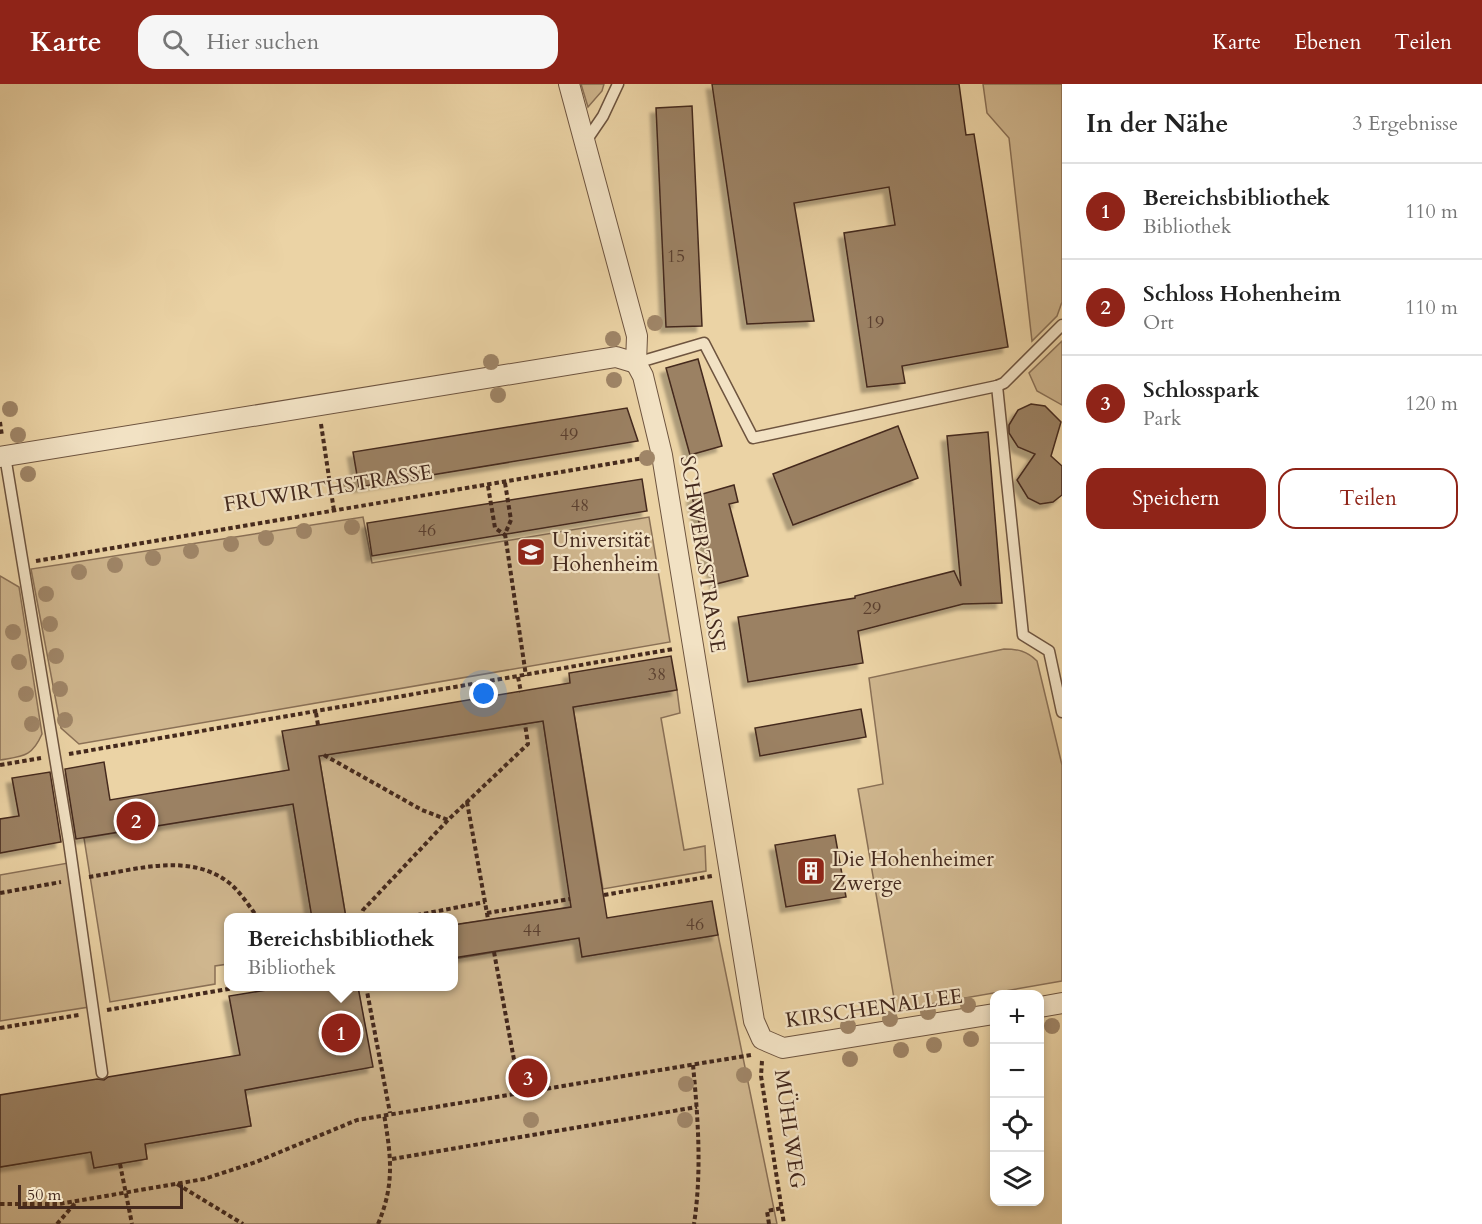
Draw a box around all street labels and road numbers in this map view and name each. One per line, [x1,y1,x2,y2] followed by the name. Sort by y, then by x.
[673,453,732,655] street label: SCHWERZSTRASSE
[222,458,435,519] street label: FRUWIRTHSTRASSE
[784,982,965,1035] street label: KIRSCHENALLEE
[767,1068,812,1191] street label: MÜHLWEG

